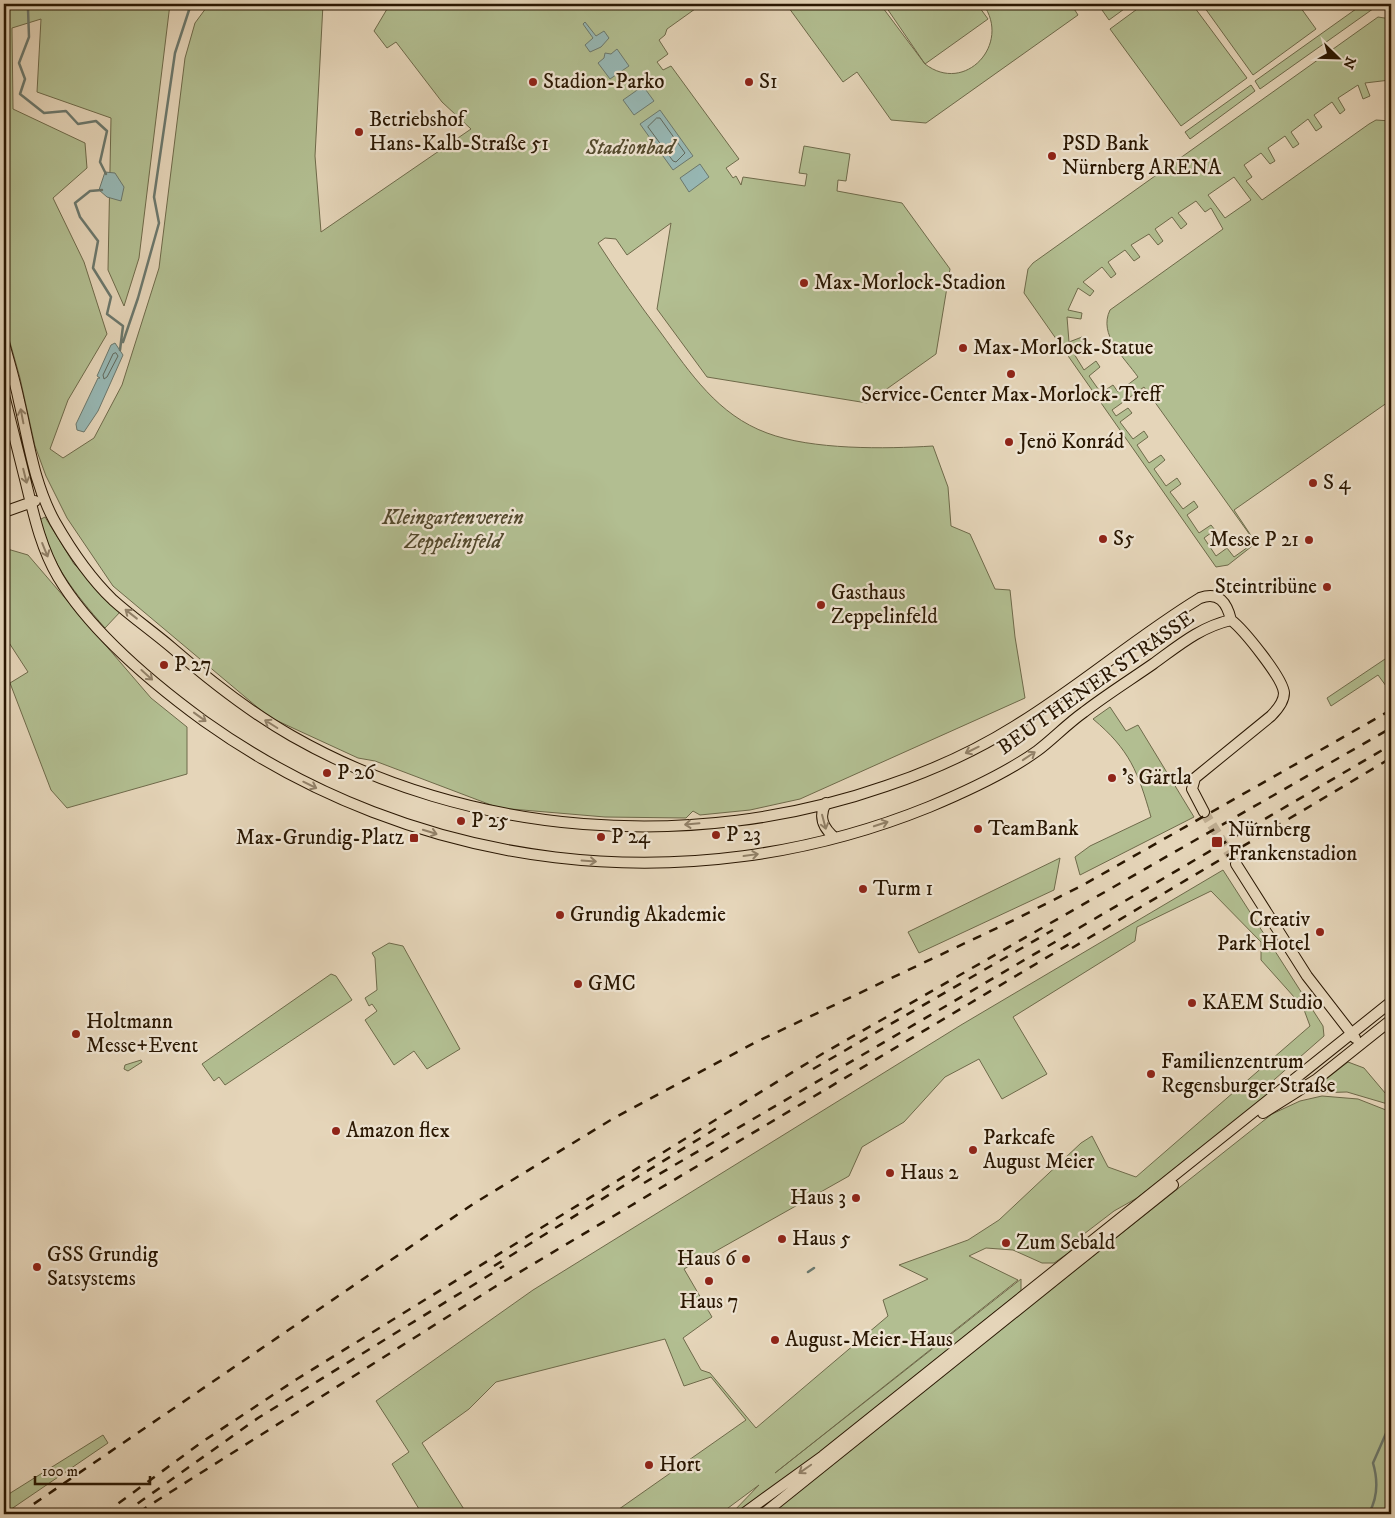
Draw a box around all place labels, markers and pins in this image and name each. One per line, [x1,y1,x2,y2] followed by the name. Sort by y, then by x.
[543,69,665,95] place label: Stadion-Parko
[759,69,778,95] place label: S1
[527,76,539,88] marker: Stadion-Parko
[743,76,755,88] marker: S1
[369,107,549,157] place label: Betriebshof Hans-Kalb-Straße 51
[353,126,365,138] marker: Betriebshof Hans-Kalb-Straße 51
[1062,131,1222,181] place label: PSD Bank Nürnberg ARENA
[1046,150,1058,162] marker: PSD Bank Nürnberg ARENA
[814,270,1006,296] place label: Max-Morlock-Stadion
[798,277,810,289] marker: Max-Morlock-Stadion
[973,335,1154,361] place label: Max-Morlock-Statue
[957,342,969,354] marker: Max-Morlock-Statue
[1005,368,1017,380] marker: Service-Center Max-Morlock-Treff
[861,382,1164,408] place label: Service-Center Max-Morlock-Treff
[1017,429,1125,455] place label: Jenö Konrád
[1003,436,1015,448] marker: Jenö Konrád
[1323,470,1352,496] place label: S 4
[1307,477,1319,489] marker: S 4
[1113,526,1134,552] place label: S5
[1209,527,1299,553] place label: Messe P 21
[1097,533,1109,545] marker: S5
[1303,534,1315,546] marker: Messe P 21
[1215,574,1317,600] place label: Steintribüne
[831,580,938,630] place label: Gasthaus Zeppelinfeld
[1321,581,1333,593] marker: Steintribüne
[815,599,827,611] marker: Gasthaus Zeppelinfeld
[174,652,212,678] place label: P 27
[158,659,170,671] marker: P 27
[337,760,376,786] place label: P 26
[1122,765,1192,791] place label: 's Gärtla
[321,767,333,779] marker: P 26
[1106,772,1118,784] marker: 's Gärtla
[471,808,508,834] place label: P 25
[455,815,467,827] marker: P 25
[988,816,1079,842] place label: TeamBank
[1228,817,1357,867] place label: Nürnberg Frankenstadion
[726,822,761,848] place label: P 23
[972,823,984,835] marker: TeamBank
[611,824,651,850] place label: P 24
[236,825,404,851] place label: Max-Grundig-Platz
[710,829,722,841] marker: P 23
[595,831,607,843] marker: P 24
[408,832,420,844] marker: Max-Grundig-Platz
[1210,835,1224,849] marker: Nürnberg Frankenstadion
[873,876,933,902] place label: Turm 1
[857,883,869,895] marker: Turm 1
[570,902,726,928] place label: Grundig Akademie
[1217,907,1311,957] place label: Creativ Park Hotel
[554,909,566,921] marker: Grundig Akademie
[1314,926,1326,938] marker: Creativ Park Hotel
[588,971,636,997] place label: GMC
[572,978,584,990] marker: GMC
[1202,990,1323,1016] place label: KAEM Studio
[1186,997,1198,1009] marker: KAEM Studio
[86,1009,198,1059] place label: Holtmann Messe+Event
[70,1028,82,1040] marker: Holtmann Messe+Event
[1161,1049,1336,1099] place label: Familienzentrum Regensburger Straße
[1145,1068,1157,1080] marker: Familienzentrum Regensburger Straße
[346,1118,450,1144] place label: Amazon flex
[330,1125,342,1137] marker: Amazon flex
[983,1125,1095,1175] place label: Parkcafe August Meier
[967,1144,979,1156] marker: Parkcafe August Meier
[900,1160,959,1186] place label: Haus 2
[884,1167,896,1179] marker: Haus 2
[790,1185,846,1211] place label: Haus 3
[850,1192,862,1204] marker: Haus 3
[792,1226,851,1252] place label: Haus 5
[1016,1230,1116,1256] place label: Zum Sebald
[776,1233,788,1245] marker: Haus 5
[1000,1237,1012,1249] marker: Zum Sebald
[47,1242,159,1292] place label: GSS Grundig Satsystems
[677,1246,737,1272] place label: Haus 6
[740,1253,752,1265] marker: Haus 6
[31,1261,43,1273] marker: GSS Grundig Satsystems
[703,1275,715,1287] marker: Haus 7
[679,1289,739,1315] place label: Haus 7
[785,1327,953,1353] place label: August-Meier-Haus
[769,1334,781,1346] marker: August-Meier-Haus
[659,1452,701,1478] place label: Hort
[643,1459,655,1471] marker: Hort

